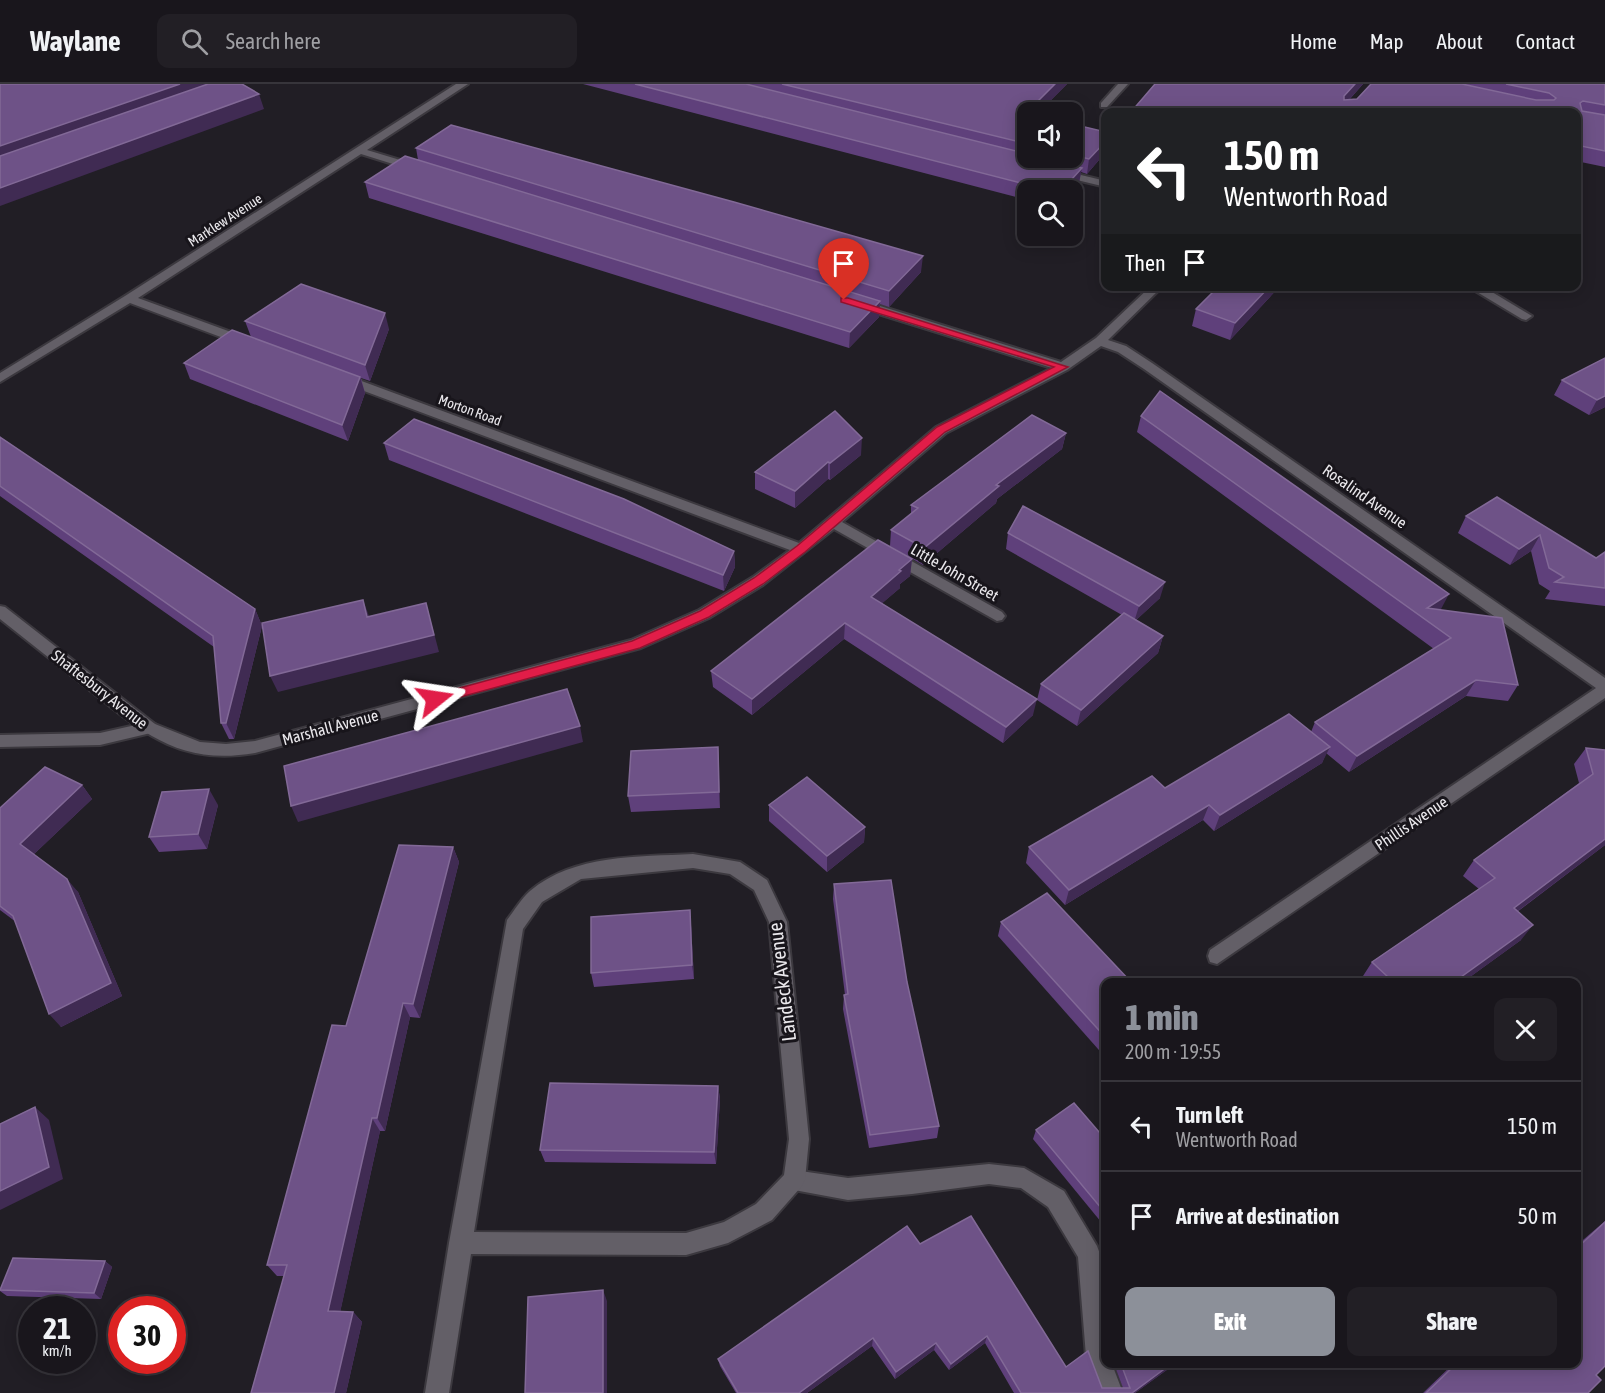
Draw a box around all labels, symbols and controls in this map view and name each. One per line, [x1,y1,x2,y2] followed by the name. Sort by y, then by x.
[157,14,577,68] search box
[30,25,121,57] text: Waylane
[178,25,211,58] icon: search
[226,28,321,54] text: Search here
[1290,29,1337,53] text: Home
[1370,29,1404,53] text: Map
[1437,29,1483,53] text: About
[1516,29,1575,53] text: Contact
[1017,102,1083,246] map controls
[1017,102,1083,168] button: sound
[1224,131,1319,179] text: 150 m
[1125,132,1203,210] icon: left
[1017,180,1083,246] button: search
[1224,181,1388,212] text: Wentworth Road
[185,190,265,250] street label: Marklew Avenue
[818,238,869,300] pin
[1178,246,1211,279] icon: arrive
[827,247,860,280] icon: arrive
[1125,250,1166,276] text: Then
[436,391,504,429] street label: Morton Road
[1320,460,1410,532] street label: Rosalind Avenue
[908,540,1002,605] street label: Little John Street
[48,646,152,733] street label: Shaftesbury Avenue
[403,667,467,731] position arrow
[280,706,380,748] street label: Marshall Avenue
[1371,792,1451,854] street label: Phillis Avenue
[763,921,800,1043] street label: Landeck Avenue
[1125,996,1199,1038] text: 1 min
[1494,998,1557,1061] button: close
[1125,1040,1221,1063] text: 200 m · 19:55
[1176,1102,1243,1128] text: Turn left
[1125,1110,1158,1143] icon: left
[1507,1113,1557,1139] text: 150 m
[1176,1128,1298,1151] text: Wentworth Road
[1125,1200,1158,1233] icon: arrive
[1176,1203,1339,1229] text: Arrive at destination
[1517,1203,1557,1229] text: 50 m
[1125,1287,1335,1356] button: Exit
[1347,1287,1557,1356] button: Share
[108,1296,186,1374] speed limit sign: 30
[43,1311,71,1345] text: 21
[42,1342,72,1359] text: km/h

